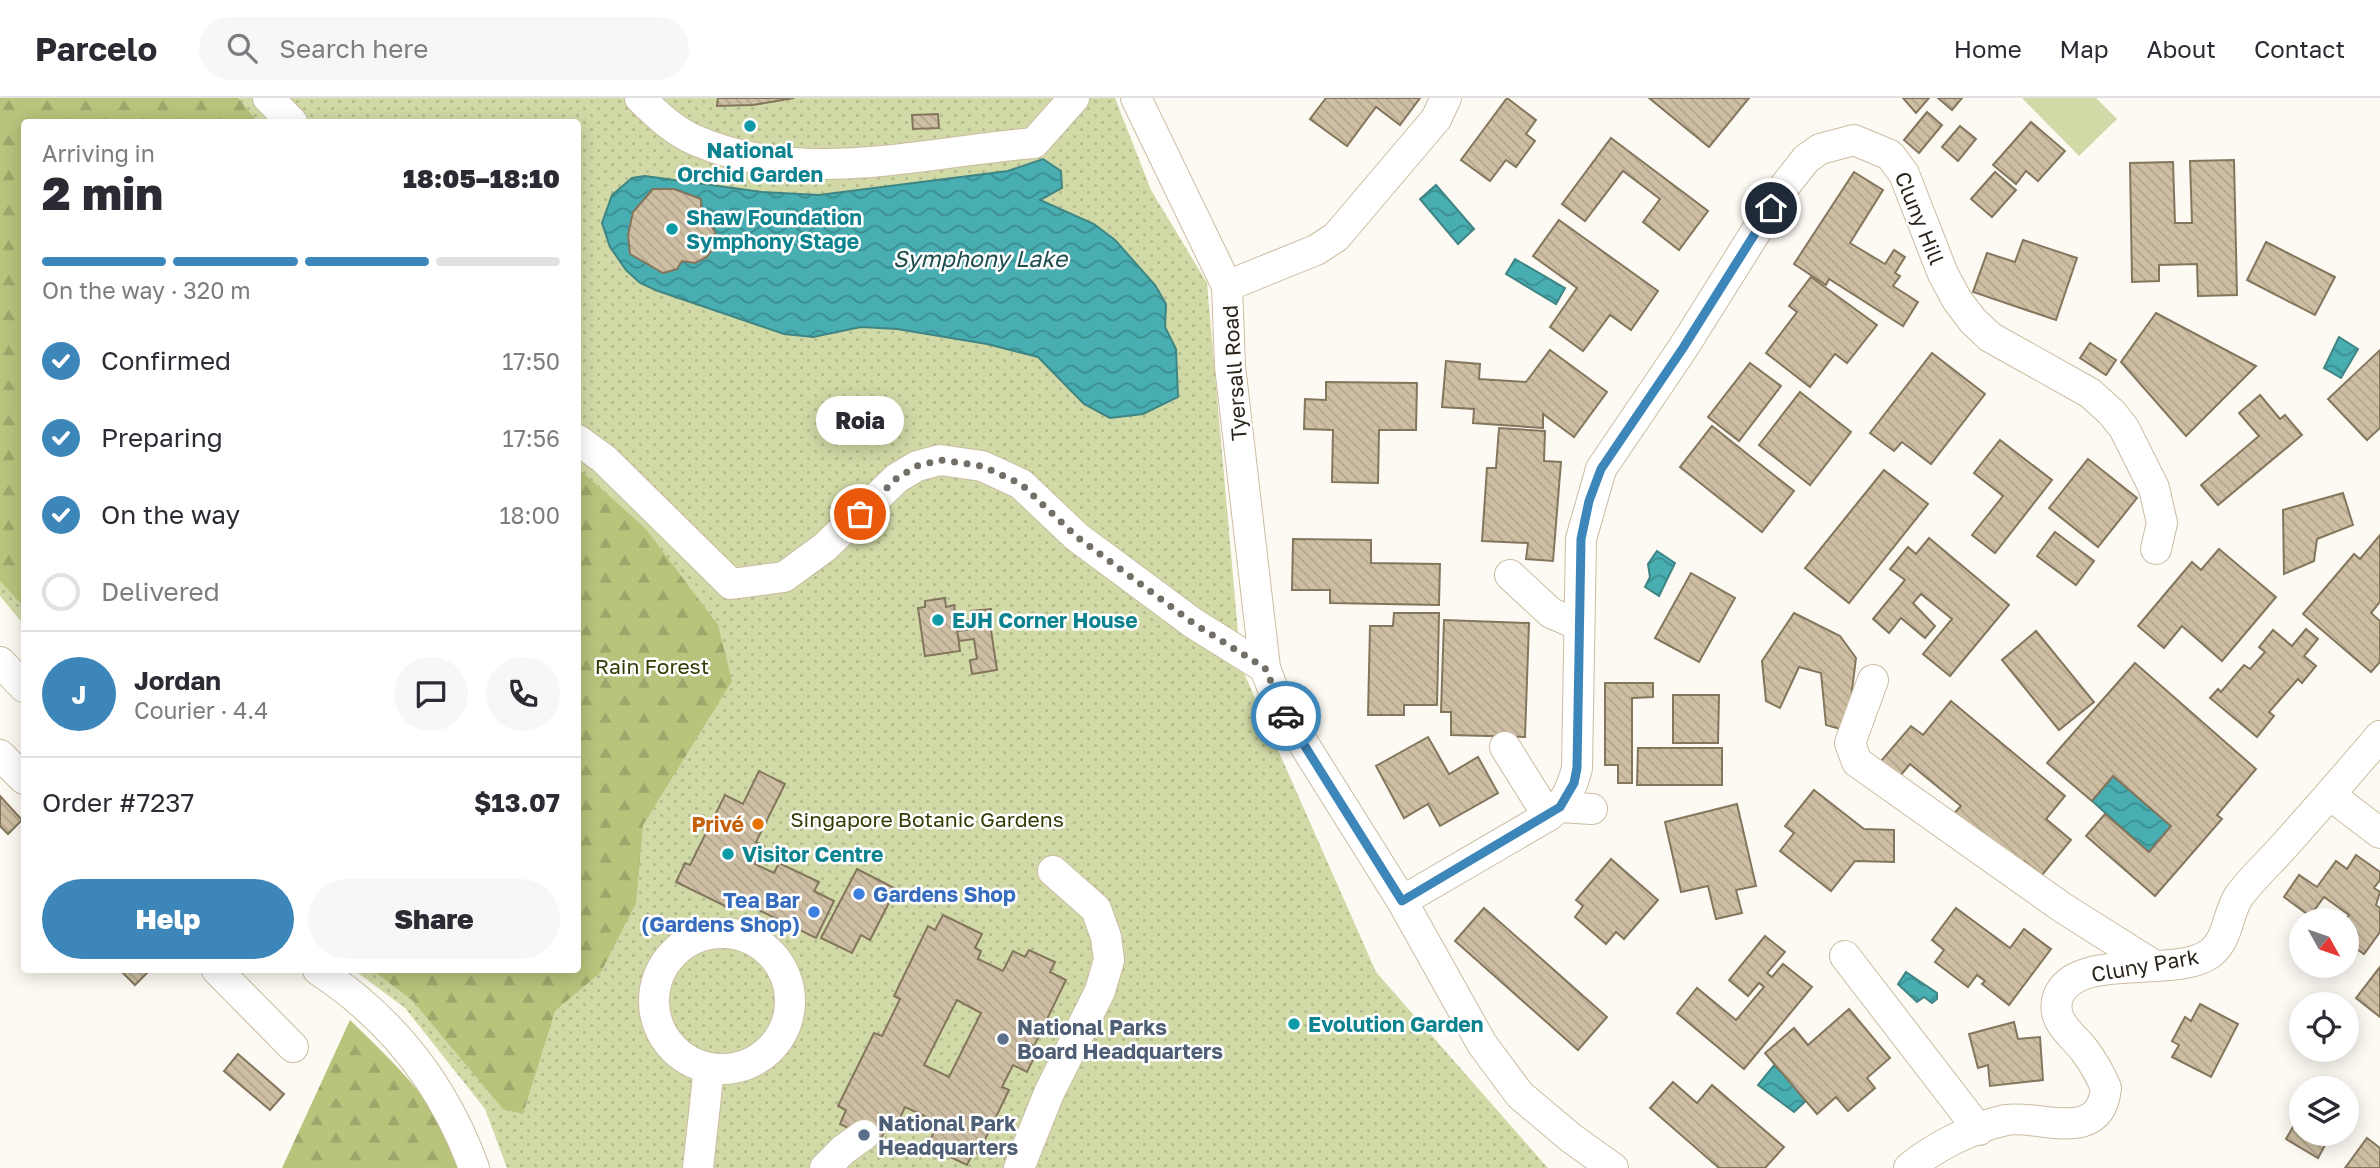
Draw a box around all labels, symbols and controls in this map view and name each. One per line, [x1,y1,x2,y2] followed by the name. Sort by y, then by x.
[199,17,689,80] search box
[35,29,157,68] text: Parcelo
[223,29,261,67] icon: search
[279,33,428,64] text: Search here
[1954,34,2022,63] text: Home
[2060,34,2109,63] text: Map
[2147,34,2216,63] text: About
[2254,34,2345,63] text: Contact
[742,118,758,134] marker: National Orchid Garden
[677,137,823,187] place label: National Orchid Garden
[42,139,155,167] text: Arriving in
[403,163,560,194] text: 18:05–18:10
[42,165,163,220] text: 2 min
[1890,168,1950,268] street label: Cluny Hill
[1741,178,1801,238] pin
[1752,189,1790,227] icon: home
[686,204,862,254] place label: Shaw Foundation Symphony Stage
[664,221,680,237] marker: Shaw Foundation Symphony Stage
[893,244,1069,272] water label: Symphony Lake
[42,276,251,304] text: On the way · 320 m
[1216,304,1252,442] street label: Tyersall Road
[42,342,80,380] icon: check
[101,345,231,376] text: Confirmed
[502,347,560,375] text: 17:50
[816,395,904,444] callout: Roia
[835,406,885,434] text: Roia
[42,419,80,457] icon: check
[101,422,223,453] text: Preparing
[503,424,560,452] text: 17:56
[830,484,890,544] pin
[841,495,879,533] icon: bag
[42,496,80,534] icon: check
[101,499,240,530] text: On the way
[499,501,560,529] text: 18:00
[101,576,220,607] text: Delivered
[952,607,1138,633] place label: EJH Corner House
[930,612,946,628] marker: EJH Corner House
[595,653,709,679] park label: Rain Forest
[394,657,468,731] button: chat
[486,657,560,731] button: phone
[134,665,221,696] text: Jordan
[72,679,86,710] text: J
[1251,681,1321,751] courier
[134,696,268,724] text: Courier · 4.4
[1267,697,1305,735] icon: car
[42,787,194,818] text: Order #7237
[474,787,560,818] text: $13.07
[790,806,1064,832] park label: Singapore Botanic Gardens
[691,811,744,837] place label: Privé
[750,816,766,832] marker: Privé
[742,841,883,867] place label: Visitor Centre
[720,846,736,862] marker: Visitor Centre
[42,879,294,959] button: Help
[308,879,560,959] button: Share
[873,881,1016,907] place label: Gardens Shop
[851,886,867,902] marker: Gardens Shop
[641,887,800,937] place label: Tea Bar (Gardens Shop)
[806,904,822,920] marker: Tea Bar (Gardens Shop)
[2289,908,2359,978] north arrow
[2289,908,2359,1146] map controls
[2089,943,2201,987] street label: Cluny Park
[2289,992,2359,1062] button: locate
[1308,1011,1483,1037] place label: Evolution Garden
[1017,1014,1223,1064] place label: National Parks Board Headquarters
[1286,1016,1302,1032] marker: Evolution Garden
[995,1031,1011,1047] marker: National Parks Board Headquarters
[2289,1076,2359,1146] button: layers
[878,1110,1019,1160] place label: National Park Headquarters
[856,1127,872,1143] marker: National Park Headquarters

